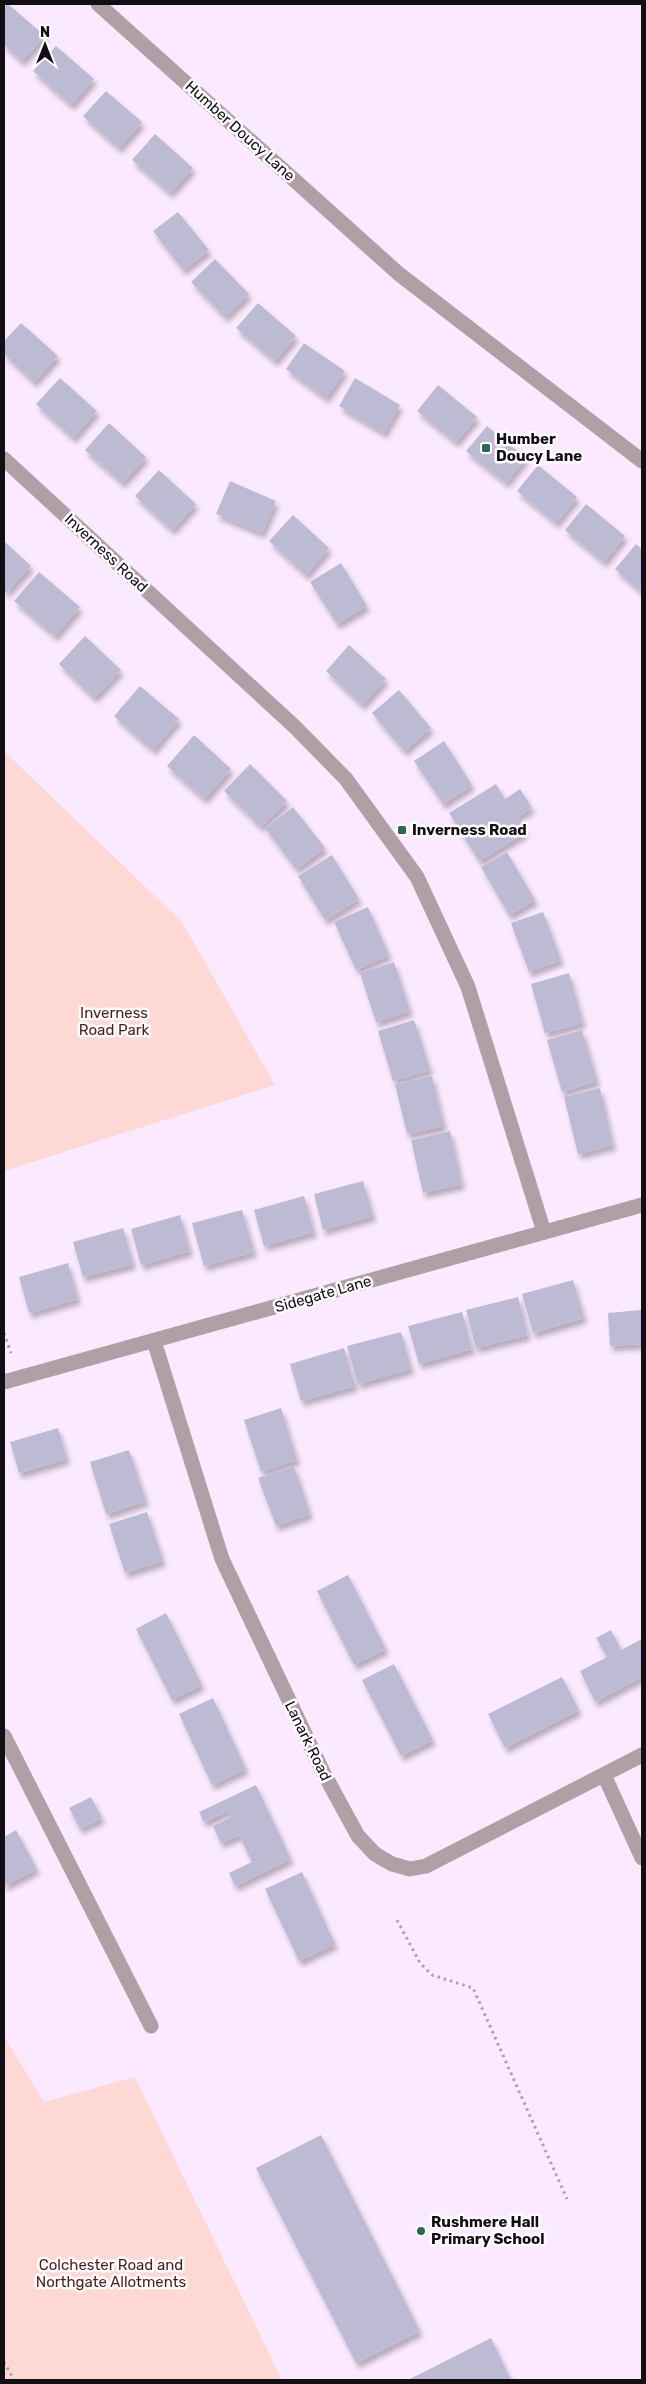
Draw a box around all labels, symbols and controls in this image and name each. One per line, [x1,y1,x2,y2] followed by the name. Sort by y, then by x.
[20,20,70,70] north arrow
[40,24,50,41] text: N
[181,77,299,185] street label: Humber Doucy Lane
[496,430,582,465] place label: Humber Doucy Lane
[480,442,492,454] marker: Humber Doucy Lane
[61,510,151,596] street label: Inverness Road
[412,821,527,839] place label: Inverness Road
[396,824,408,836] marker: Inverness Road
[79,1004,149,1039] park label: Inverness Road Park
[273,1272,373,1316] street label: Sidegate Lane
[281,1698,335,1784] street label: Lanark Road
[431,2213,545,2248] place label: Rushmere Hall Primary School
[415,2225,427,2237] marker: Rushmere Hall Primary School
[36,2256,187,2291] park label: Colchester Road and Northgate Allotments

